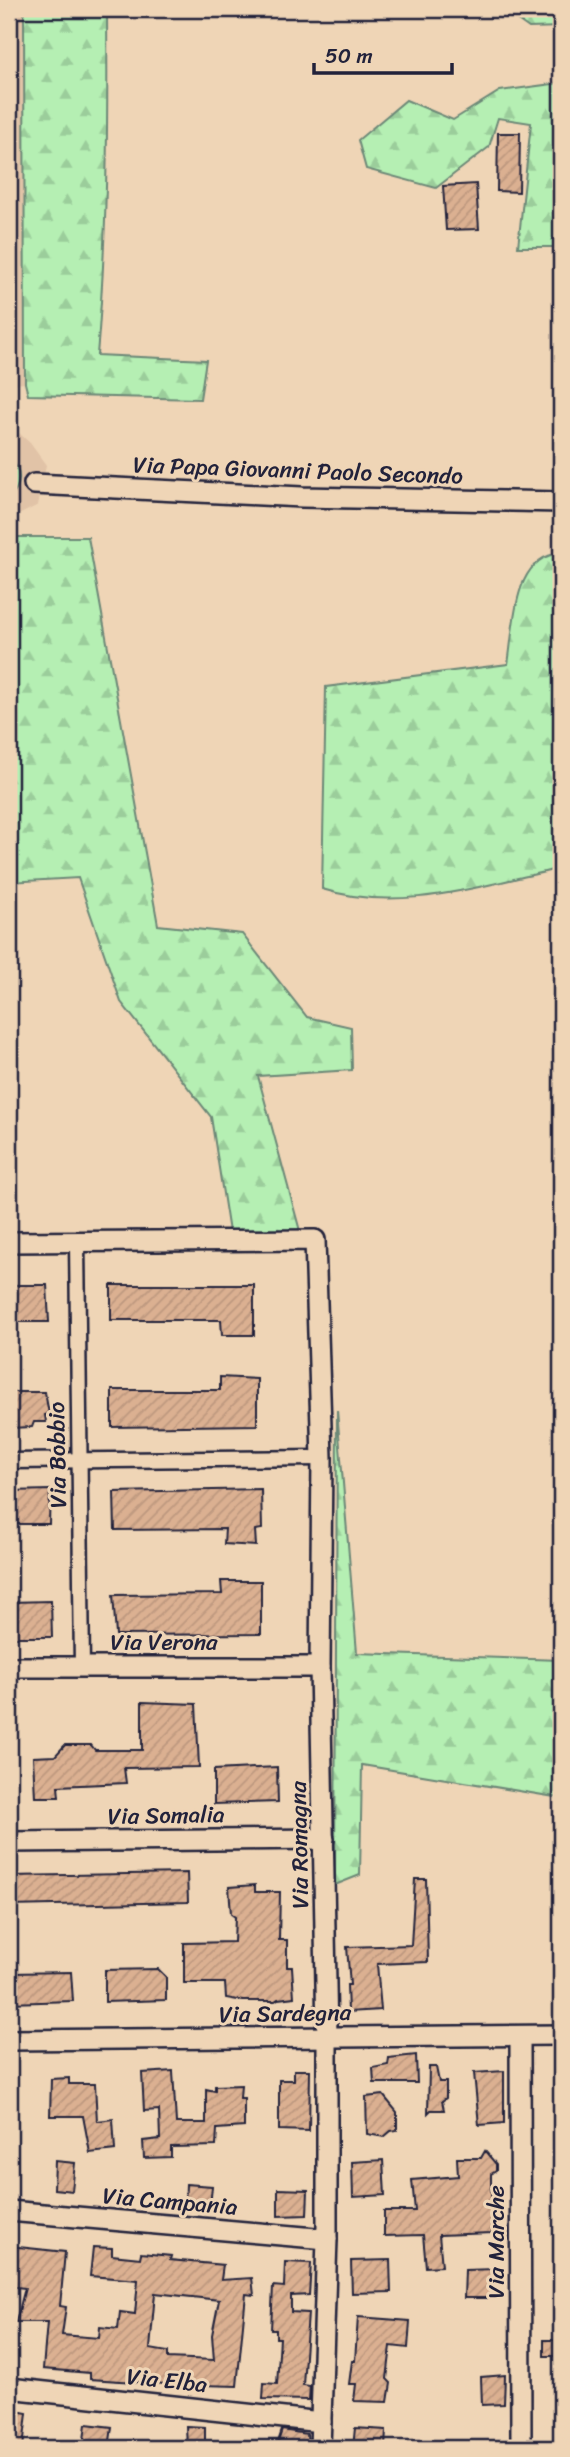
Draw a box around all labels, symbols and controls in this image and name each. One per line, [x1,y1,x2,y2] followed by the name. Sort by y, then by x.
[314,32,453,76] scale bar
[325,37,373,75] text: 50 m
[132,444,464,497] street label: Via Papa Giovanni Paolo Secondo
[36,1401,79,1509] street label: Via Bobbio
[110,1622,218,1663] street label: Via Verona
[278,1780,321,1909] street label: Via Romagna
[107,1794,225,1837] street label: Via Somalia
[218,1992,352,2035] street label: Via Sardegna
[101,2175,240,2228] street label: Via Campania
[476,2185,517,2299] street label: Via Marche
[125,2356,210,2405] street label: Via Elba

